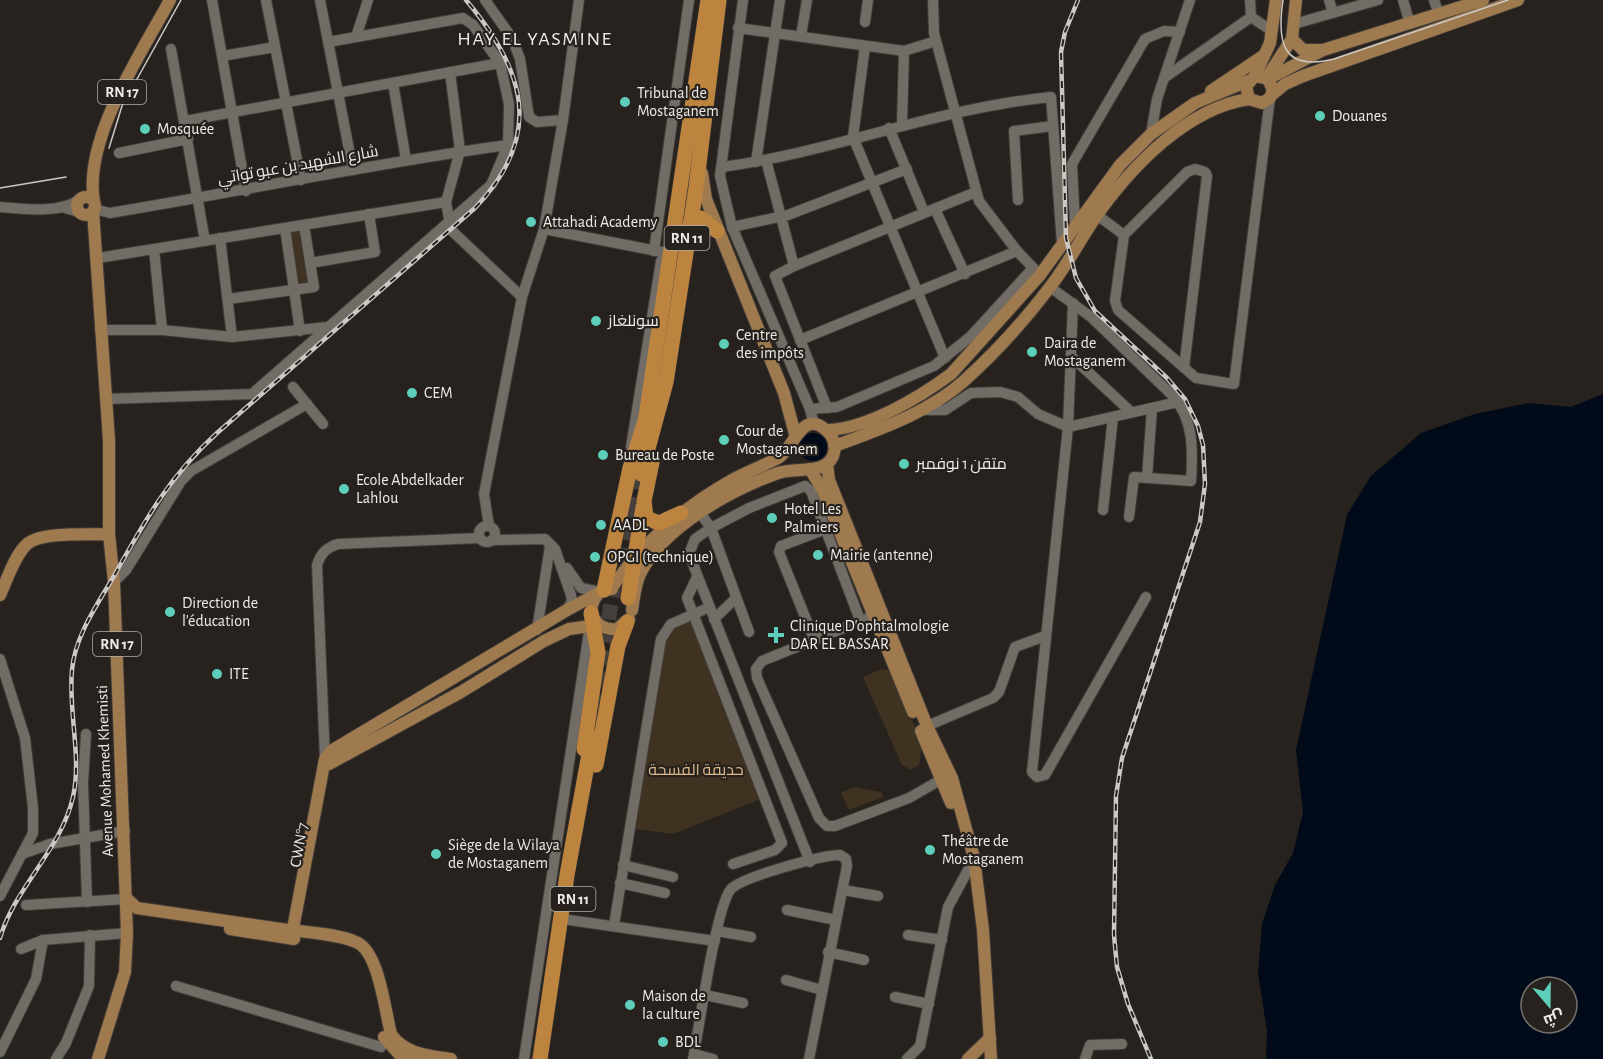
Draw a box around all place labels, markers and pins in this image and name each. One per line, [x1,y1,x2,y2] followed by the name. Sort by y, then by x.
[637,85,719,119] place label: Tribunal de Mostaganem
[618,95,632,109] marker: Tribunal de Mostaganem
[1332,108,1387,124] place label: Douanes
[1313,109,1327,123] marker: Douanes
[157,121,214,137] place label: Mosquée
[138,122,152,136] marker: Mosquée
[543,214,658,231] place label: Attahadi Academy
[524,215,538,229] marker: Attahadi Academy
[607,313,659,330] place label: سونلغاز
[589,314,603,328] marker: سونلغاز
[736,327,804,361] place label: Centre des impôts
[1044,335,1126,369] place label: Daira de Mostaganem
[717,337,731,351] marker: Centre des impôts
[1025,345,1039,359] marker: Daira de Mostaganem
[424,385,453,401] place label: CEM
[405,386,419,400] marker: CEM
[736,423,818,457] place label: Cour de Mostaganem
[717,433,731,447] marker: Cour de Mostaganem
[615,447,714,463] place label: Bureau de Poste
[596,448,610,462] marker: Bureau de Poste
[915,456,1007,474] place label: متقن 1 نوفمبر
[897,457,911,471] marker: متقن 1 نوفمبر
[356,472,464,506] place label: Ecole Abdelkader Lahlou
[337,482,351,496] marker: Ecole Abdelkader Lahlou
[784,501,841,535] place label: Hotel Les Palmiers
[765,511,779,525] marker: Hotel Les Palmiers
[613,517,649,533] place label: AADL
[594,518,608,532] marker: AADL
[830,547,934,563] place label: Mairie (antenne)
[811,548,825,562] marker: Mairie (antenne)
[607,549,714,565] place label: OPGI (technique)
[588,550,602,564] marker: OPGI (technique)
[182,595,258,629] place label: Direction de l'éducation
[163,605,177,619] marker: Direction de l'éducation
[790,618,949,652] place label: Clinique D'ophtalmologie DAR EL BASSAR
[767,626,785,644] marker: Clinique D'ophtalmologie DAR EL BASSAR
[229,666,249,682] place label: ITE
[210,667,224,681] marker: ITE
[942,833,1024,867] place label: Théâtre de Mostaganem
[448,837,560,871] place label: Siège de la Wilaya de Mostaganem
[923,843,937,857] marker: Théâtre de Mostaganem
[429,847,443,861] marker: Siège de la Wilaya de Mostaganem
[642,988,706,1022] place label: Maison de la culture
[623,998,637,1012] marker: Maison de la culture
[675,1034,701,1050] place label: BDL
[656,1035,670,1049] marker: BDL

